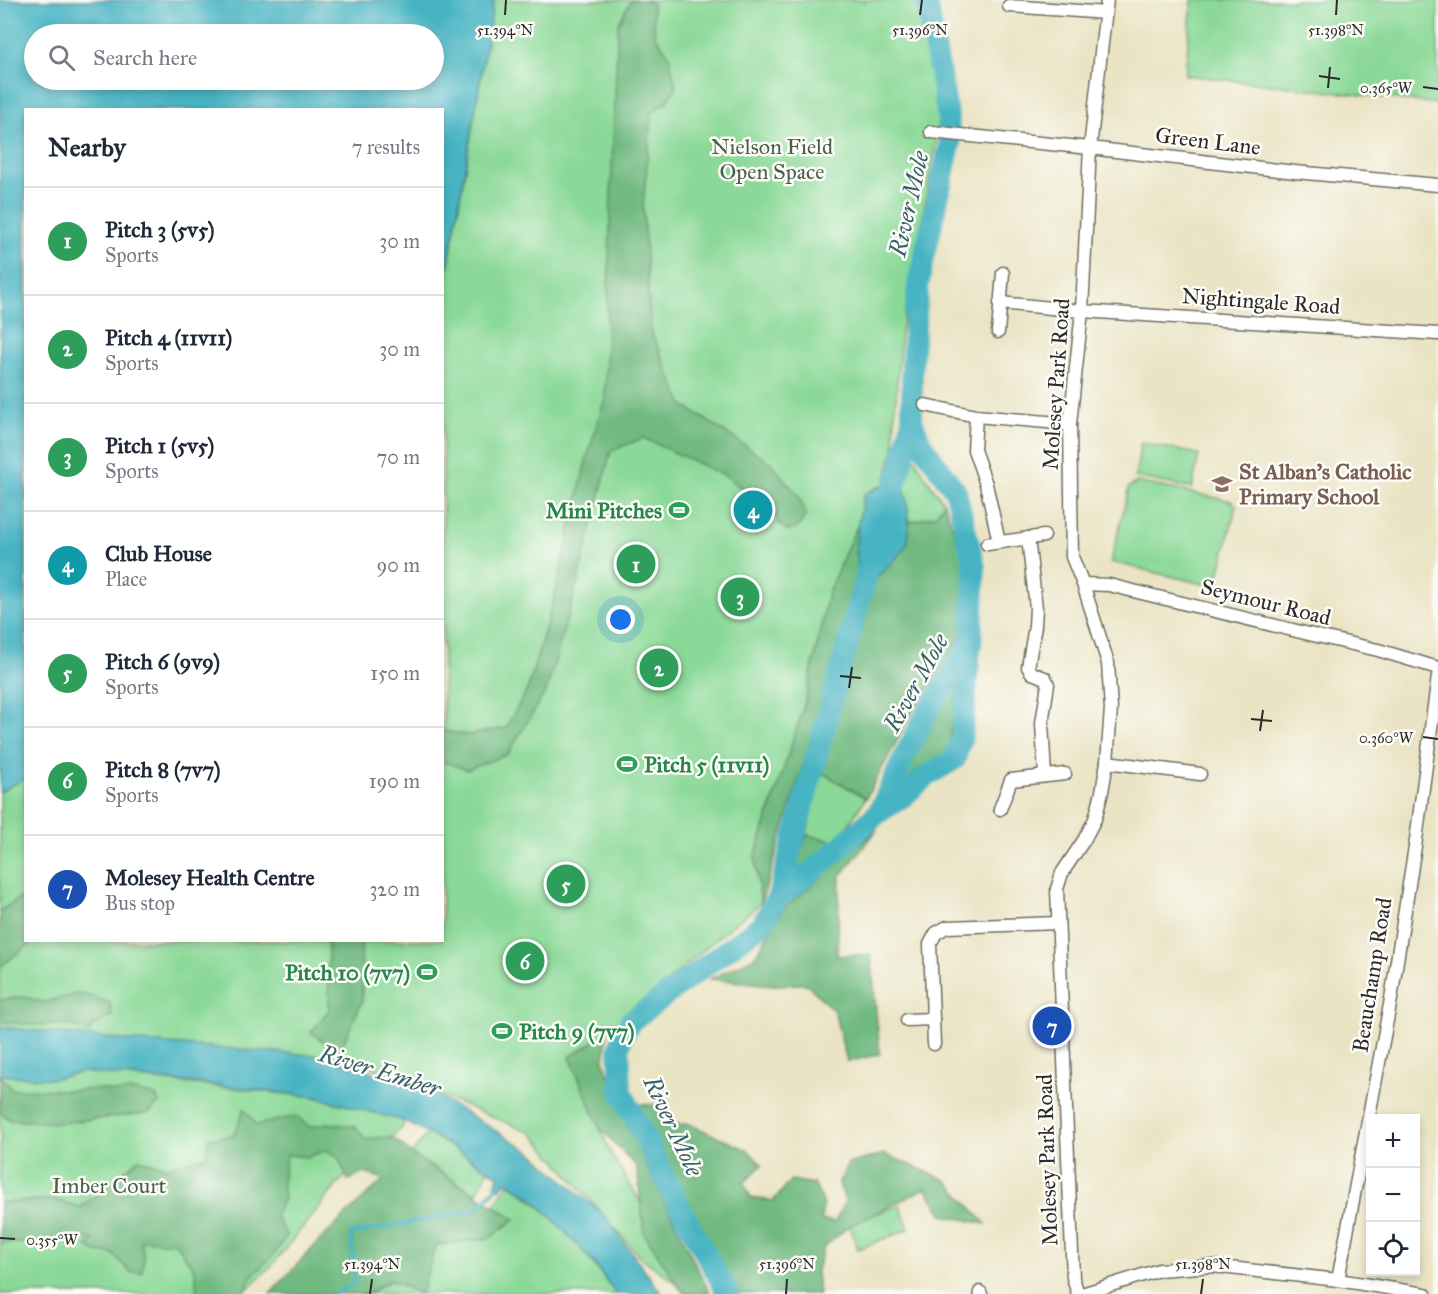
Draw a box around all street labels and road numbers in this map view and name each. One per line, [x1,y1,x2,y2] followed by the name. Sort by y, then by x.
[1154,121,1262,161] street label: Green Lane
[1181,282,1341,320] street label: Nightingale Road
[1037,297,1075,471] street label: Molesey Park Road
[1198,573,1334,631] street label: Seymour Road
[1346,896,1398,1054] street label: Beauchamp Road
[1031,1074,1063,1246] street label: Molesey Park Road

